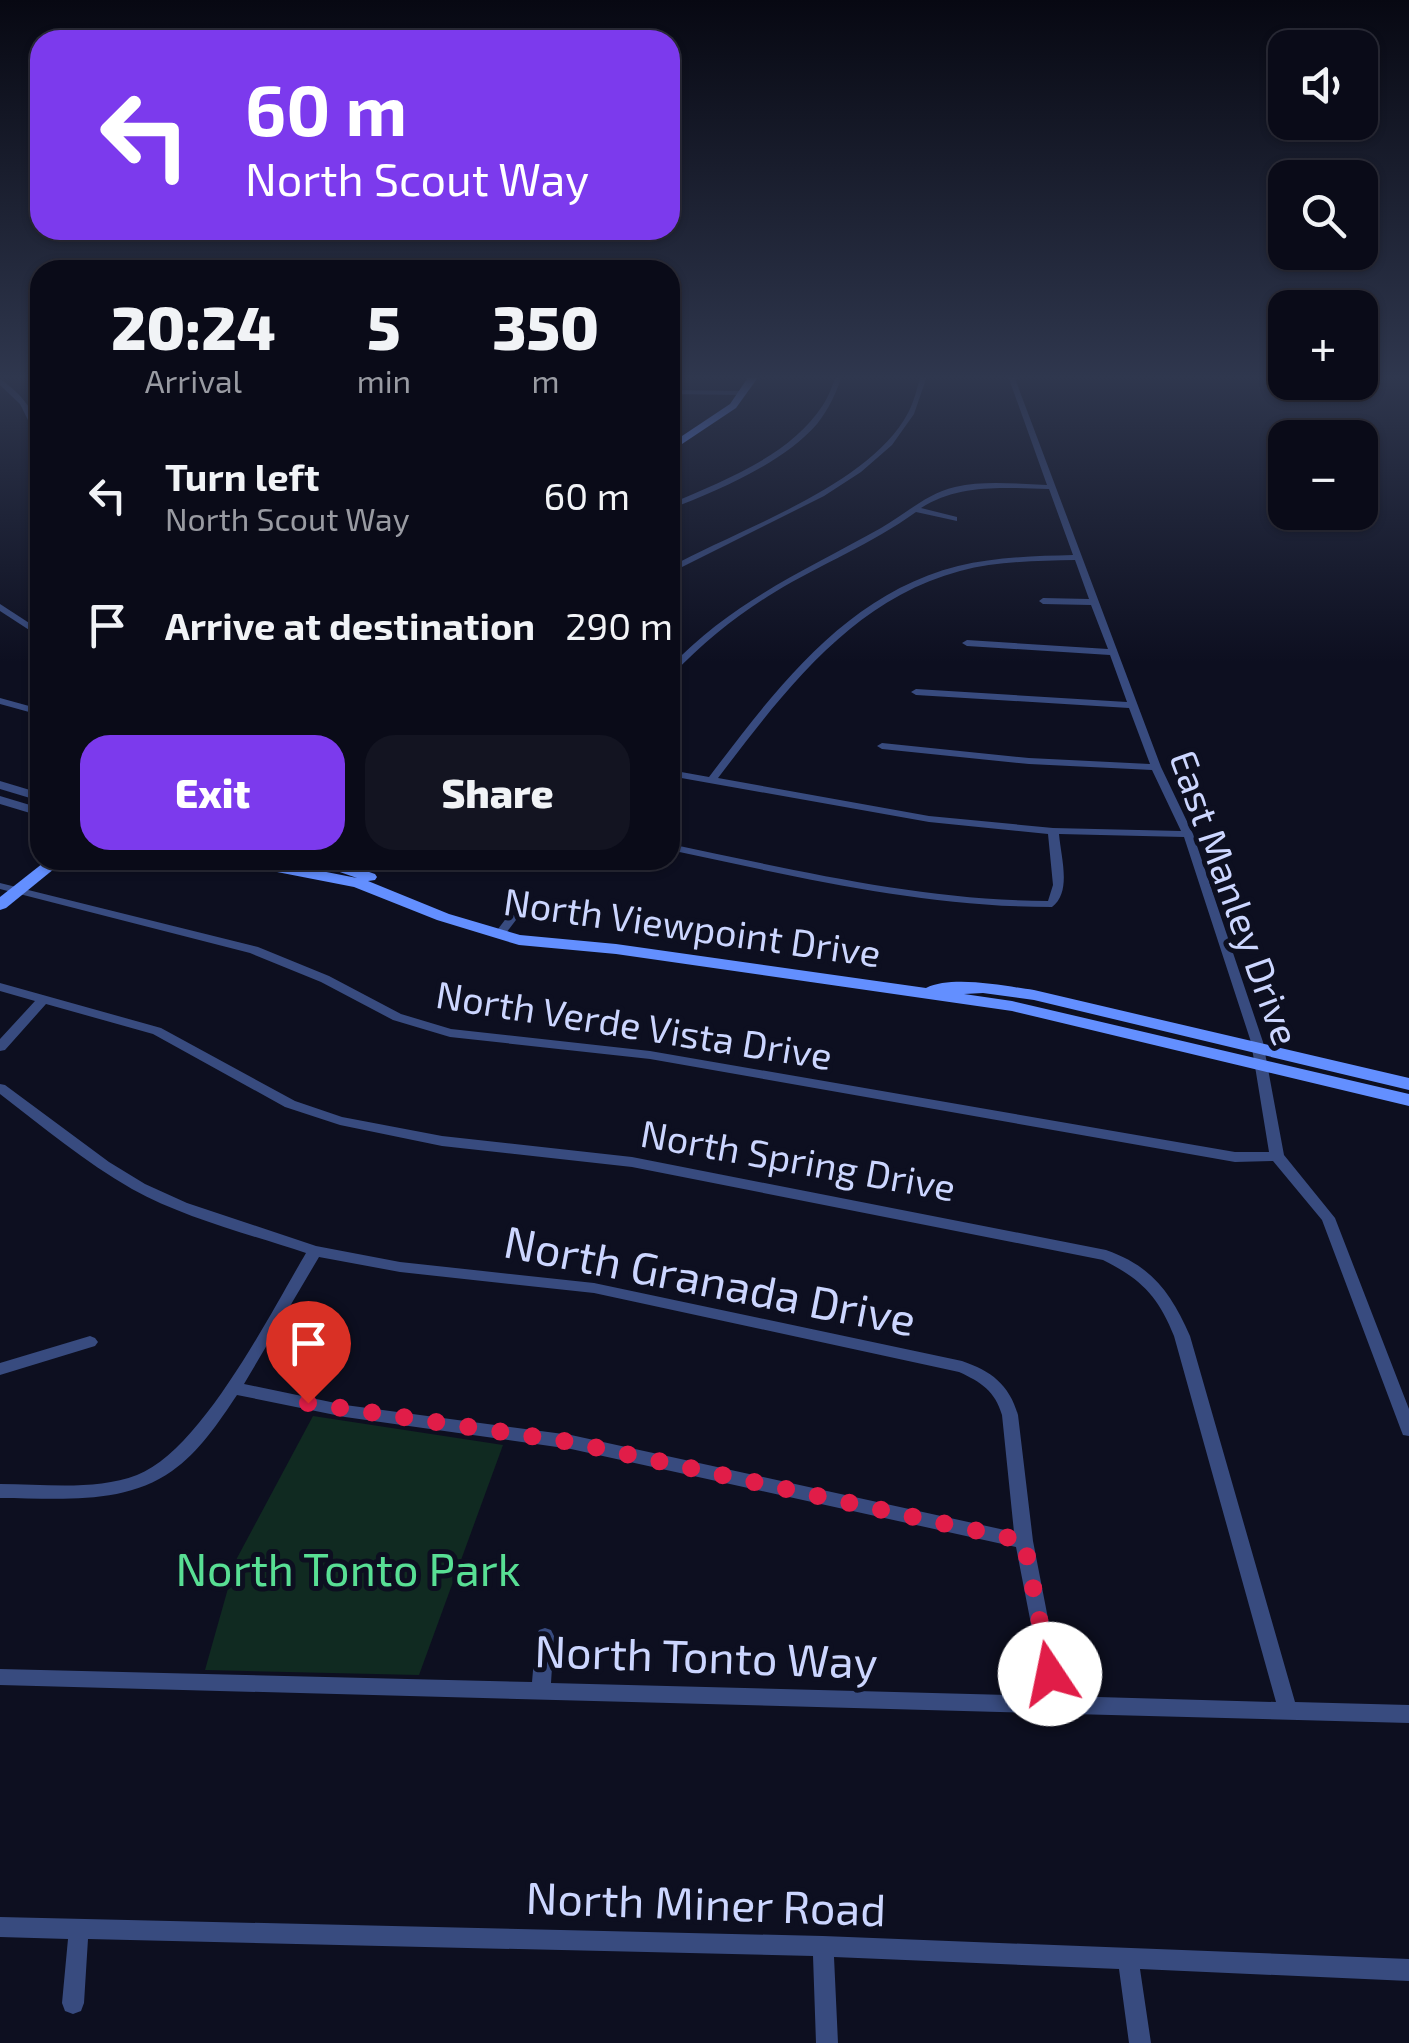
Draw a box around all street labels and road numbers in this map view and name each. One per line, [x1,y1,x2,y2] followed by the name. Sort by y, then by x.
[1161,744,1311,1051] street label: East Manley Drive
[501,877,884,975] street label: North Viewpoint Drive
[433,970,836,1078] street label: North Verde Vista Drive
[637,1109,959,1209] street label: North Spring Drive
[500,1213,921,1345] street label: North Granada Drive
[534,1622,879,1688] street label: North Tonto Way
[525,1869,887,1935] street label: North Miner Road

